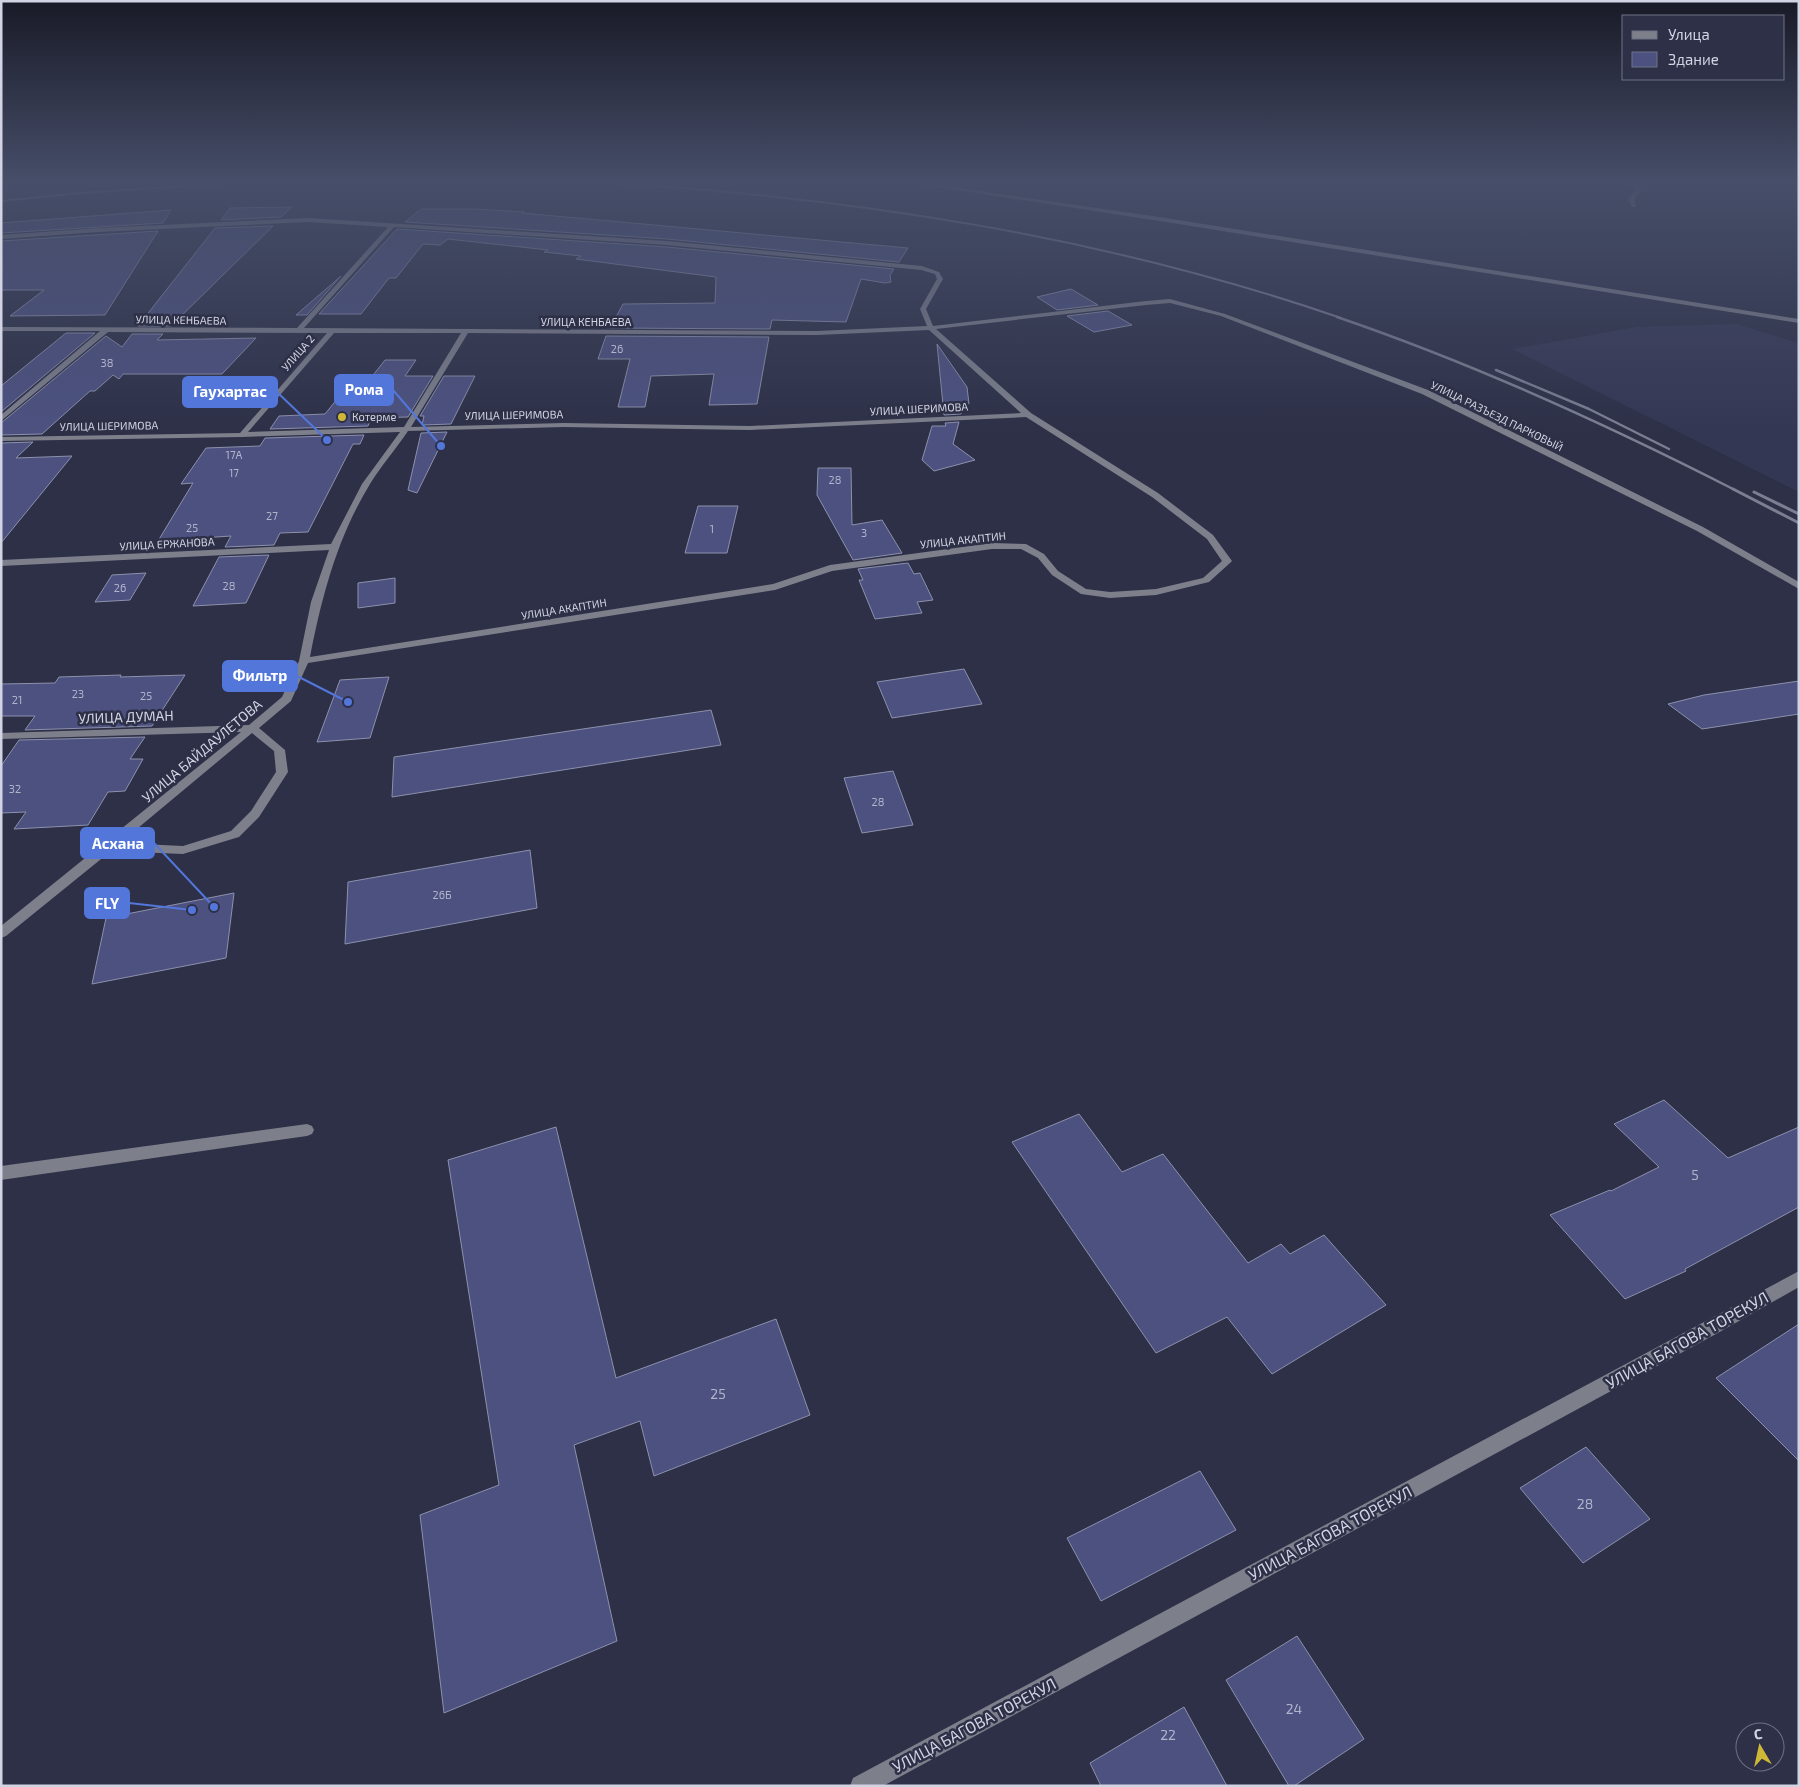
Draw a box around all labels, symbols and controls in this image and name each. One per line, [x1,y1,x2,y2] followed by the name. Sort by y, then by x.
[1622,15,1785,80] legend
[1668,25,1710,43] text: Улица
[1668,50,1719,68] text: Здание
[136,312,227,327] street label: УЛИЦА КЕНБАЕВА
[541,315,632,328] street label: УЛИЦА КЕНБАЕВА
[278,332,317,373] street label: УЛИЦА 2
[611,342,623,355] house number: 26
[101,356,113,369] house number: 38
[335,375,393,405] callout: Рома
[183,377,277,407] callout: Гаухартас
[1429,378,1565,453] street label: УЛИЦА РАЗЪЕЗД ПАРКОВЫЙ
[345,380,383,398] text: Рома
[193,382,267,400] text: Гаухартас
[869,399,969,418] street label: УЛИЦА ШЕРИМОВА
[465,407,563,422] street label: УЛИЦА ШЕРИМОВА
[352,410,397,423] place label: Котерме
[336,411,348,423] marker: Котерме
[60,418,158,433] street label: УЛИЦА ШЕРИМОВА
[226,448,243,461] house number: 17А
[229,466,239,479] house number: 17
[829,473,841,486] house number: 28
[266,509,278,522] house number: 27
[186,521,198,534] house number: 25
[710,522,714,535] house number: 1
[861,526,867,539] house number: 3
[919,529,1007,550] street label: УЛИЦА АКАПТИН
[119,535,215,552] street label: УЛИЦА ЕРЖАНОВА
[223,579,235,592] house number: 28
[114,581,126,594] house number: 26
[520,595,608,622] street label: УЛИЦА АКАПТИН
[223,661,297,691] callout: Фильтр
[233,666,287,684] text: Фильтр
[72,687,84,700] house number: 23
[140,689,152,702] house number: 25
[12,693,22,706] house number: 21
[138,695,265,806] street label: УЛИЦА БАЙДАУЛЕТОВА
[78,706,174,727] street label: УЛИЦА ДУМАН
[9,782,21,795] house number: 32
[872,795,884,808] house number: 28
[81,828,154,858] callout: Асхана
[92,834,144,852] text: Асхана
[85,888,129,918] callout: FLY
[432,888,452,901] house number: 26Б
[95,894,120,912] text: FLY
[1691,1166,1699,1183] house number: 5
[1602,1287,1771,1392] street label: УЛИЦА БАГОВА ТОРЕКУЛ
[710,1385,726,1402] house number: 25
[1245,1481,1415,1584] street label: УЛИЦА БАГОВА ТОРЕКУЛ
[1577,1495,1593,1512] house number: 28
[889,1673,1059,1776] street label: УЛИЦА БАГОВА ТОРЕКУЛ
[1286,1700,1302,1717] house number: 24
[1735,1722,1785,1772] north arrow
[1752,1725,1763,1743] text: С
[1160,1726,1176,1743] house number: 22

